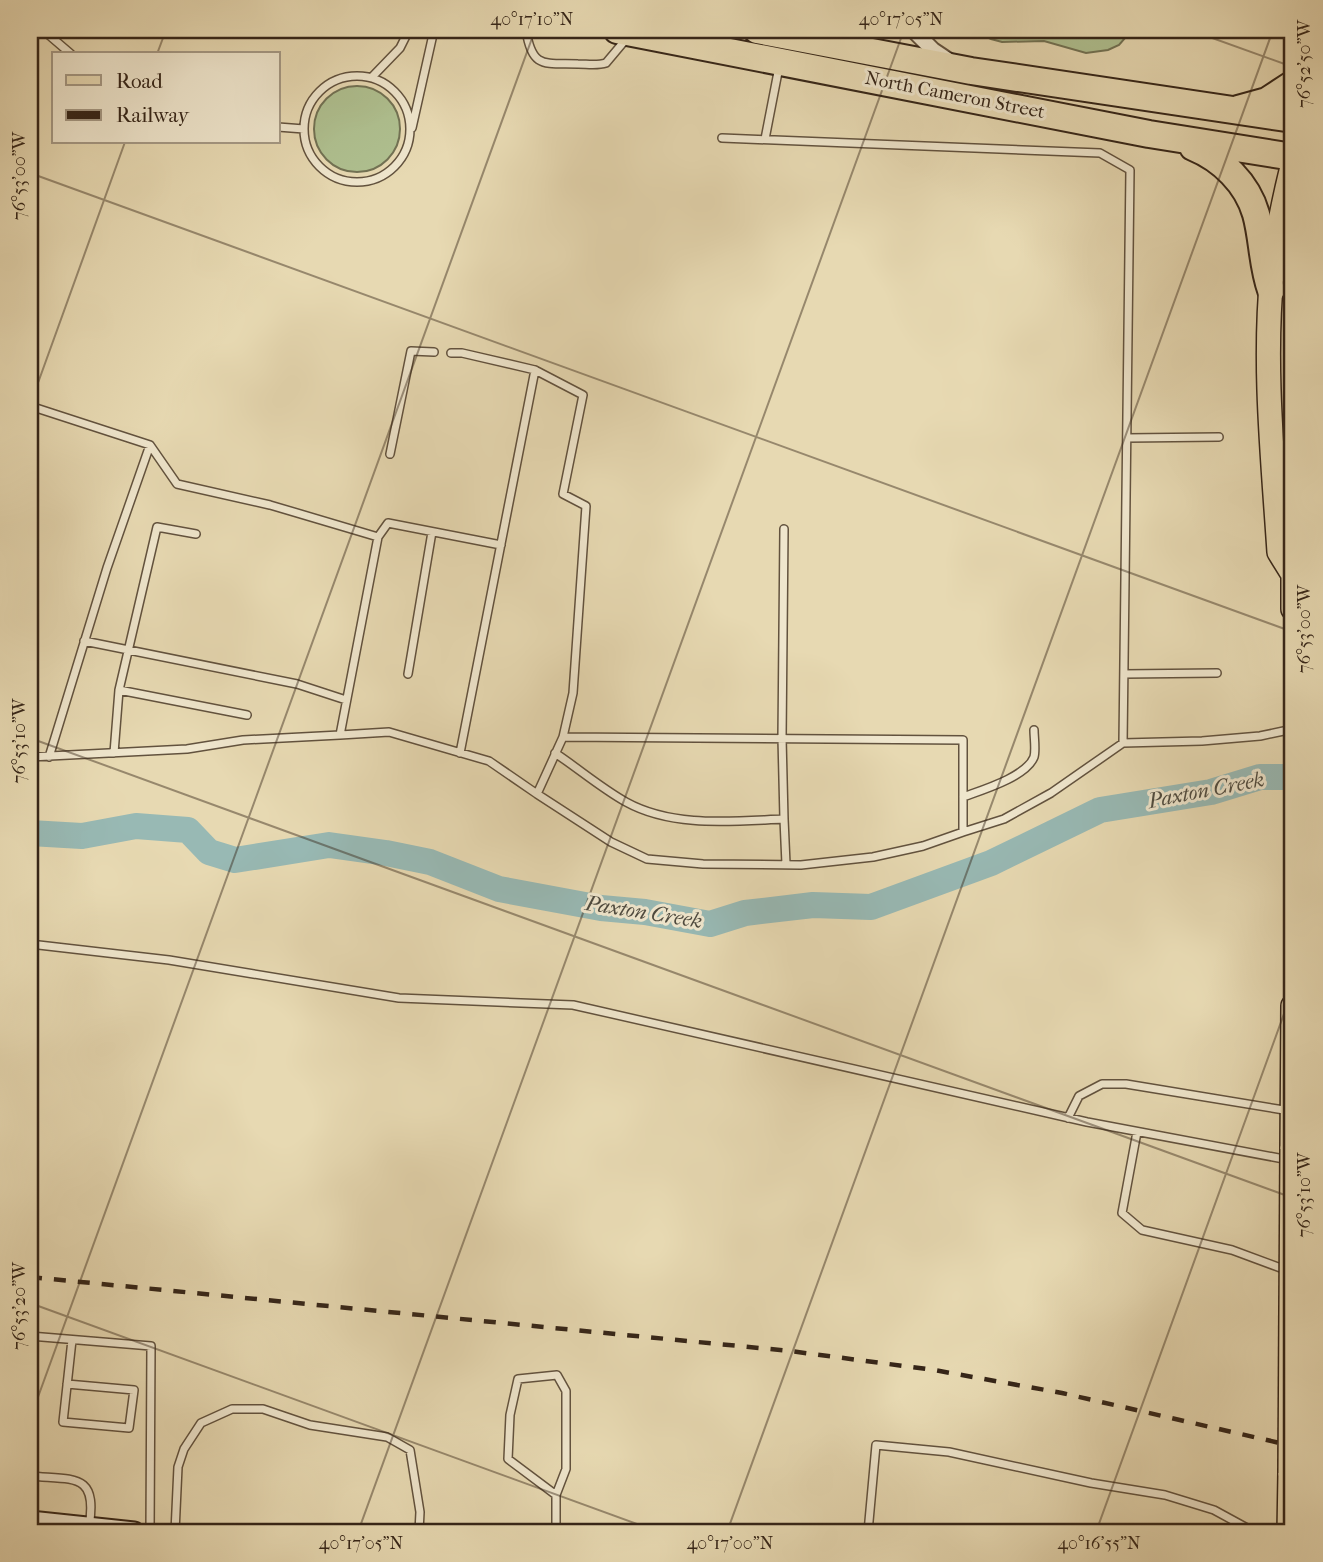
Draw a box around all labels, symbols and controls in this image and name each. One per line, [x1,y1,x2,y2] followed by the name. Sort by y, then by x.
[491,9,574,30] text: 40°17'10"N
[859,9,944,30] text: 40°17'05"N
[1294,19,1315,108] text: 76°52'50"W
[52,52,280,144] legend
[863,67,1047,123] street label: North Cameron Street
[116,69,163,93] text: Road
[116,103,190,127] text: Railway
[9,130,30,220] text: 76°53'00"W
[1294,583,1315,673] text: 76°53'00"W
[9,697,30,783] text: 76°53'10"W
[1145,767,1266,813] water label: Paxton Creek
[583,891,704,933] water label: Paxton Creek
[1294,1151,1315,1237] text: 76°53'10"W
[9,1261,30,1350] text: 76°53'20"W
[319,1533,404,1554] text: 40°17'05"N
[687,1533,774,1554] text: 40°17'00"N
[1057,1533,1141,1554] text: 40°16'55"N

